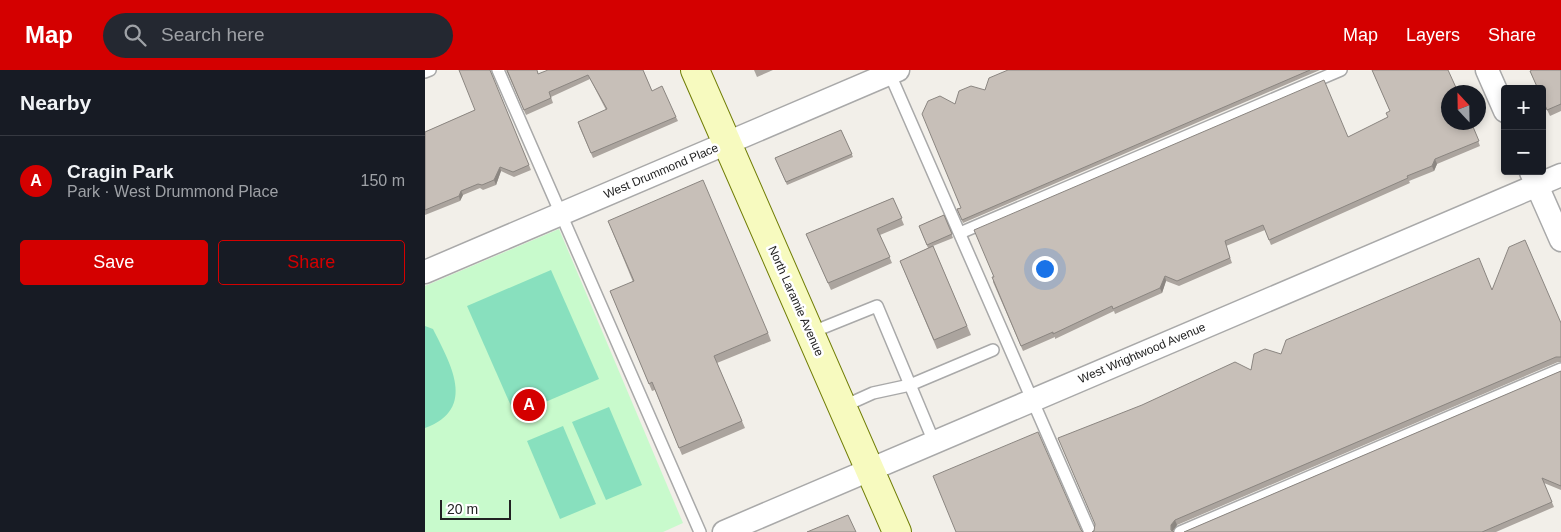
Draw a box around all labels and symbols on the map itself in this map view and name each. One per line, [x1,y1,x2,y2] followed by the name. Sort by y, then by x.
[1441,85,1486,130] north arrow
[602,140,721,202] street label: West Drummond Place
[765,244,827,359] street label: North Laramie Avenue
[1032,256,1058,282] your location
[1076,320,1208,386] street label: West Wrightwood Avenue
[513,386,545,424] pin: A
[440,497,511,520] scale bar

